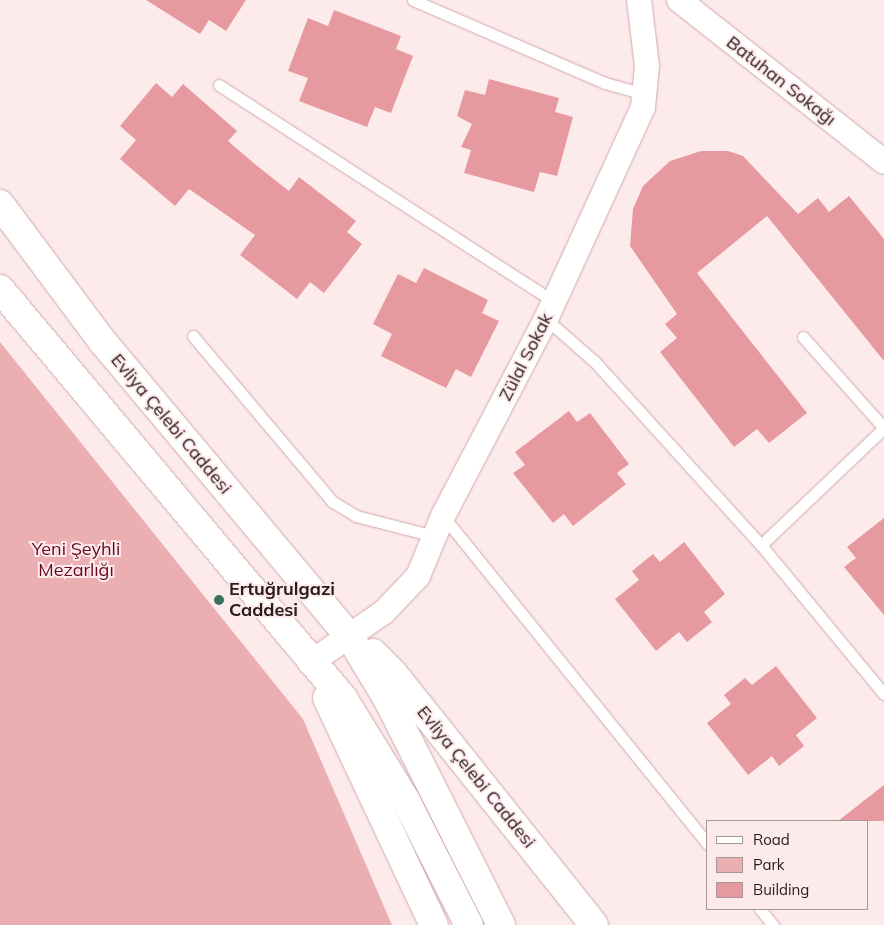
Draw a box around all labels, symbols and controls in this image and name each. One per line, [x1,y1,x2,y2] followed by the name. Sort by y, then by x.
[722,32,840,130] street label: Batuhan Sokağı
[495,309,557,405] street label: Zülal Sokak
[106,350,236,498] street label: Evliya Çelebi Caddesi
[32,539,120,582] park label: Yeni Şeyhli Mezarlığı
[229,579,335,622] place label: Ertuğrulgazi Caddesi
[213,594,225,606] marker: Ertuğrulgazi Caddesi
[412,702,540,852] street label: Evliya Çelebi Caddesi
[706,820,869,910] legend
[753,830,790,849] text: Road
[753,855,785,874] text: Park
[753,880,809,899] text: Building

